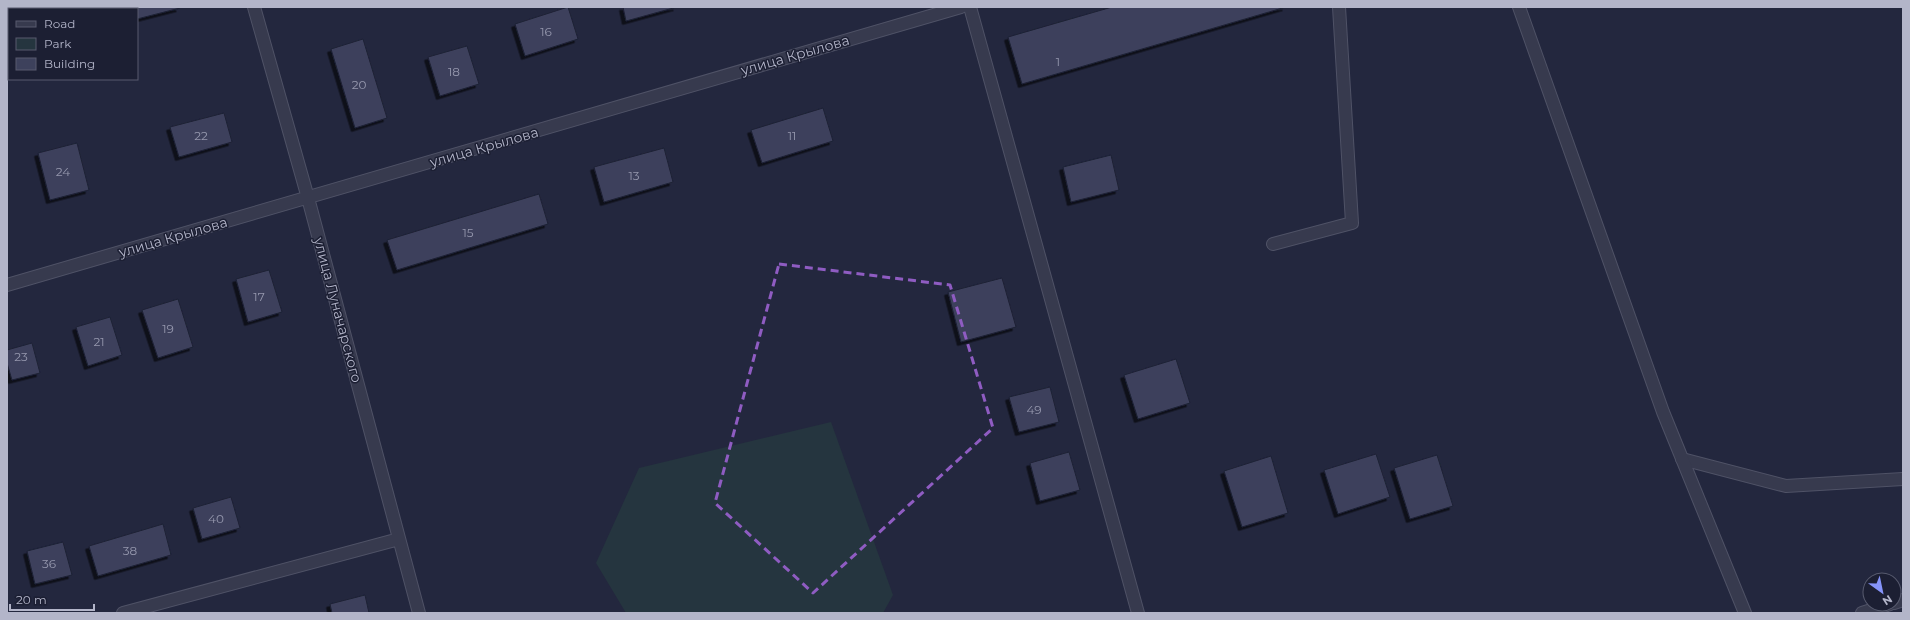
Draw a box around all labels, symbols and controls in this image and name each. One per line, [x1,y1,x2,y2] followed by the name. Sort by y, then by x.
[8,8,138,80] legend
[44,16,75,31] text: Road
[540,24,552,39] house number: 16
[738,31,851,79] street label: улица Крылова
[44,36,72,51] text: Park
[1056,54,1060,69] house number: 1
[44,56,95,71] text: Building
[448,64,460,79] house number: 18
[352,77,366,92] house number: 20
[427,123,540,171] street label: улица Крылова
[194,128,208,143] house number: 22
[788,128,796,143] house number: 11
[56,164,70,179] house number: 24
[628,168,640,183] house number: 13
[116,213,229,261] street label: улица Крылова
[462,225,474,240] house number: 15
[310,234,366,385] street label: улица Луначарского
[253,289,265,304] house number: 17
[162,321,174,336] house number: 19
[93,334,105,349] house number: 21
[14,349,28,364] house number: 23
[1026,402,1042,417] house number: 49
[208,511,224,526] house number: 40
[123,543,138,558] house number: 38
[42,556,56,571] house number: 36
[1862,572,1902,612] north arrow
[10,586,94,612] scale bar
[16,592,47,607] text: 20 m
[1880,592,1895,609] text: N

